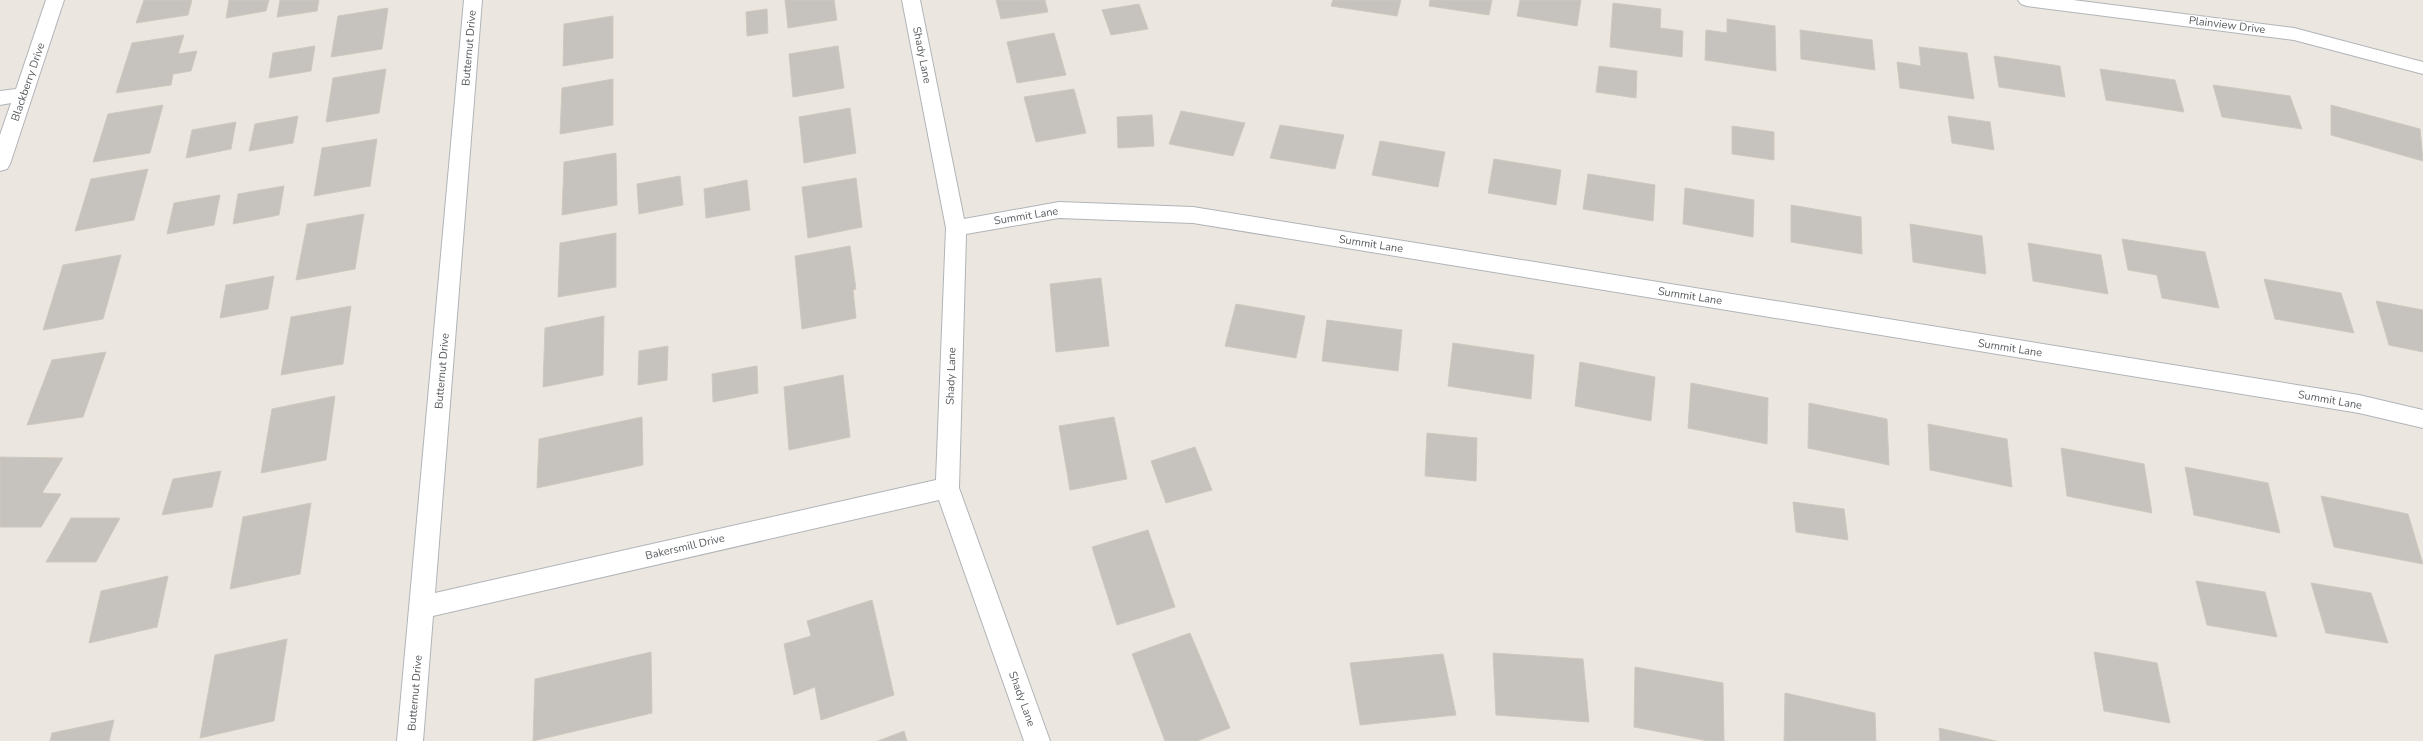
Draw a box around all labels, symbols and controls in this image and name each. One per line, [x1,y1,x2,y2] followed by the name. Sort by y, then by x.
[458,9,480,87] street label: Butternut Drive
[2188,13,2266,37] street label: Plainview Drive
[909,25,935,85] street label: Shady Lane
[8,41,49,123] street label: Blackberry Drive
[993,203,1059,228] street label: Summit Lane
[1338,232,1404,257] street label: Summit Lane
[1657,284,1723,309] street label: Summit Lane
[431,332,453,410] street label: Butternut Drive
[1977,336,2043,361] street label: Summit Lane
[942,347,960,405] street label: Shady Lane
[2297,387,2363,413] street label: Summit Lane
[644,531,726,563] street label: Bakersmill Drive
[404,654,426,732] street label: Butternut Drive
[1005,669,1039,729] street label: Shady Lane

